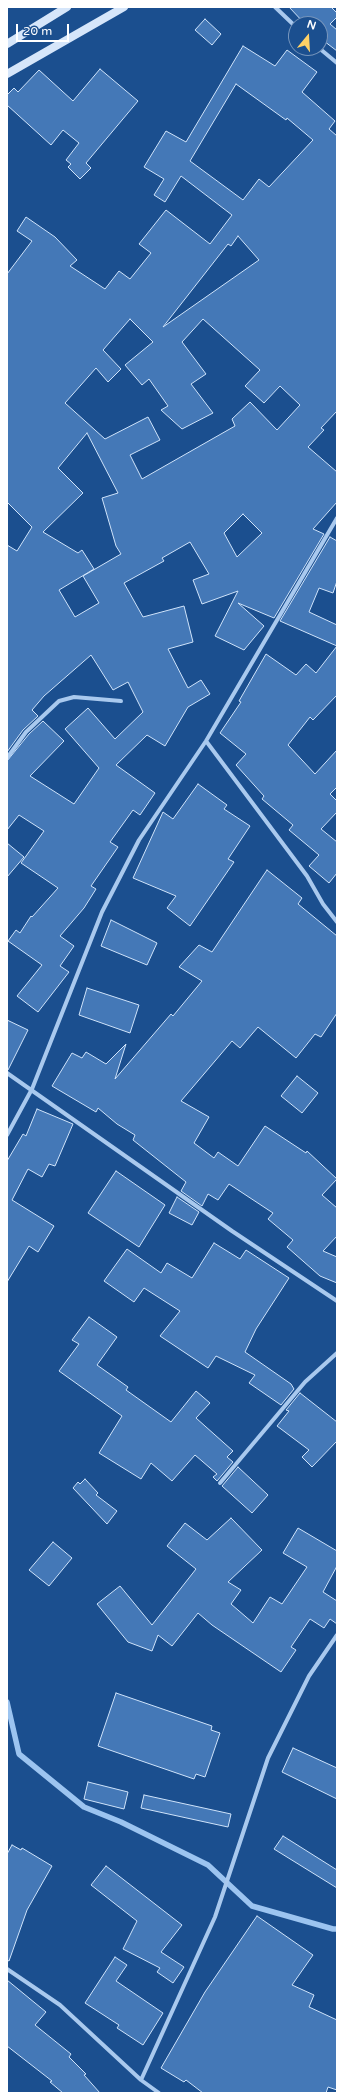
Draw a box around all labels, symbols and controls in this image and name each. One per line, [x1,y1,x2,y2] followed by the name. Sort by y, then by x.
[18,16,71,42] scale bar
[288,16,328,56] north arrow
[305,18,318,33] text: N
[23,24,52,38] text: 20 m

